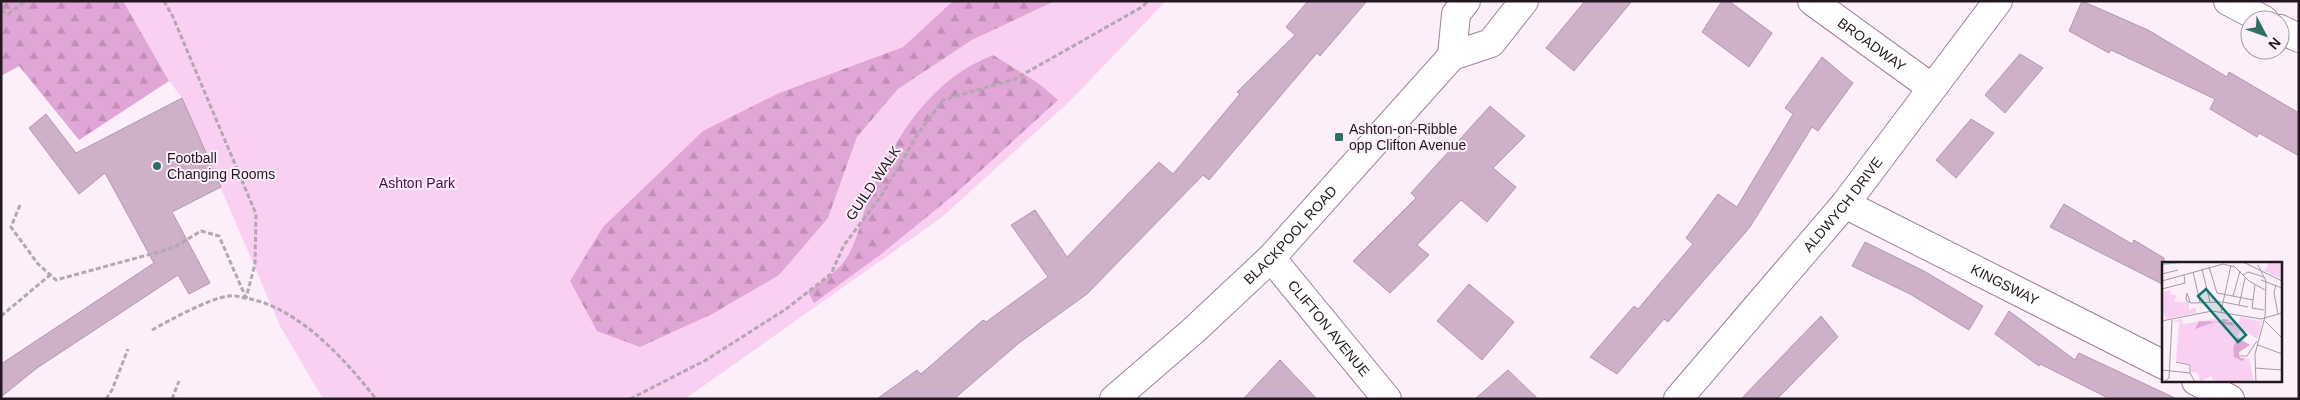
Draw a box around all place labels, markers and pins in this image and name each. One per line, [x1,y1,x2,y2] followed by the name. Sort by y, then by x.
[1349,121,1466,153] place label: Ashton-on-Ribble opp Clifton Avenue
[1333,131,1345,143] marker: Ashton-on-Ribble opp Clifton Avenue
[167,150,275,182] place label: Football Changing Rooms
[151,160,163,172] marker: Football Changing Rooms

